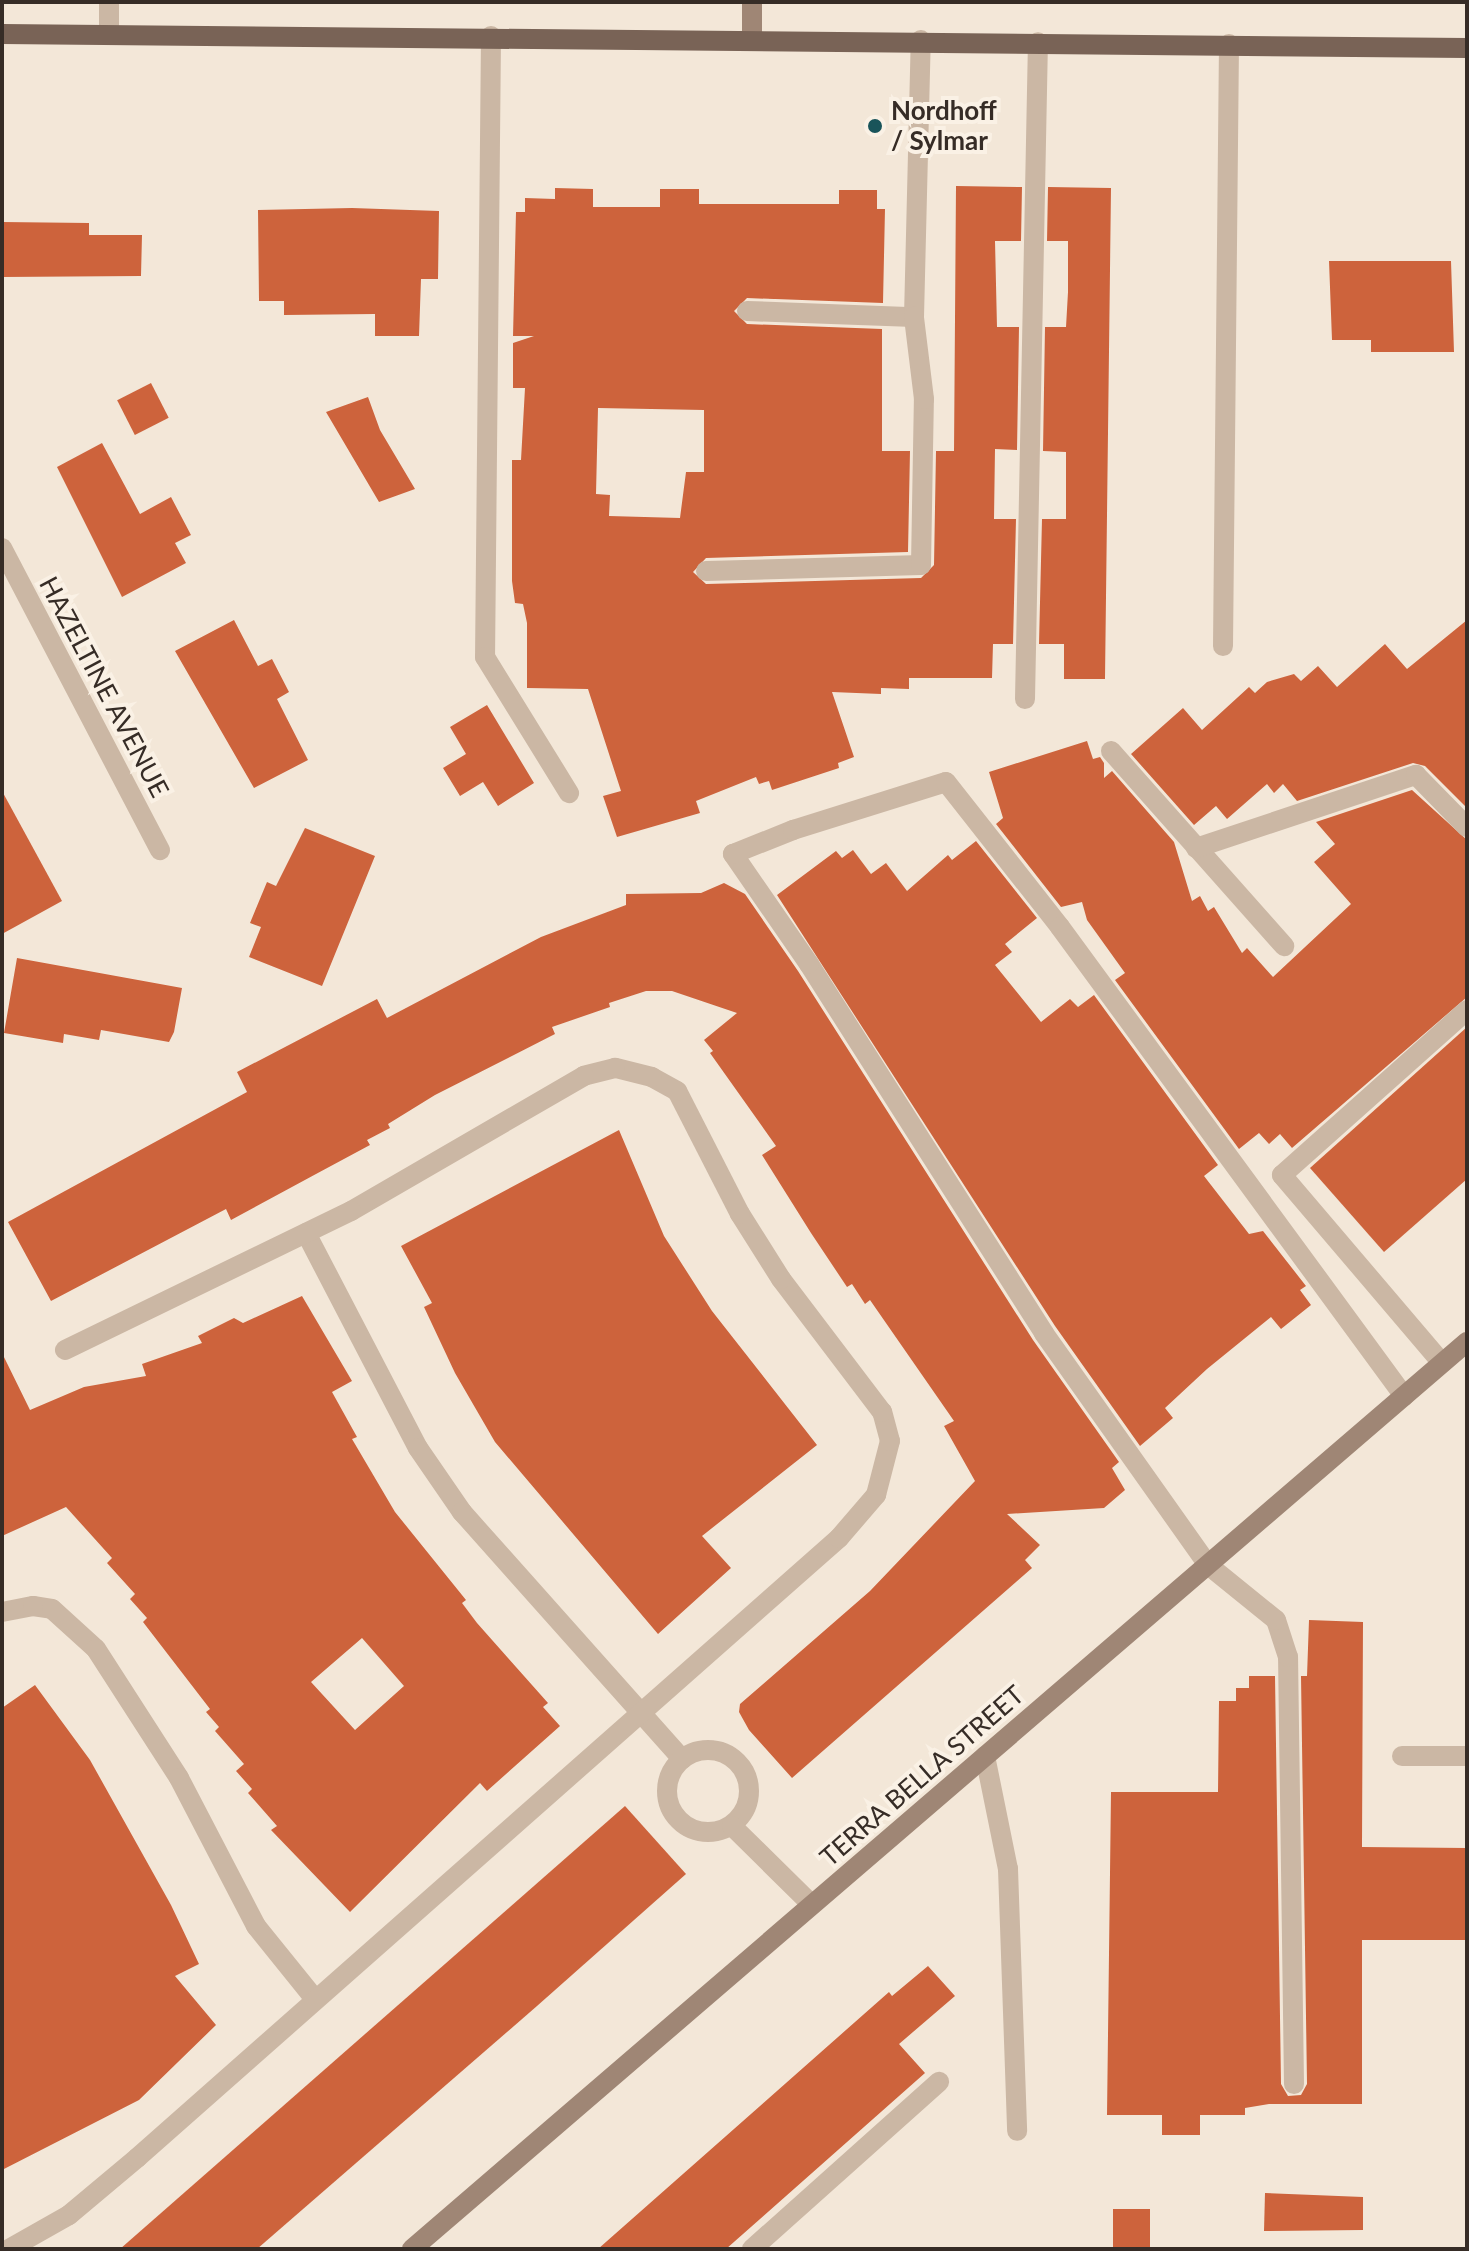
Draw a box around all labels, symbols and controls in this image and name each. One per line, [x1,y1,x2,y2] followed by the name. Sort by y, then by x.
[891,95,997,156] place label: Nordhoff / Sylmar
[866,117,884,135] marker: Nordhoff / Sylmar
[32,571,176,803] street label: HAZELTINE AVENUE
[813,1679,1031,1873] street label: TERRA BELLA STREET

